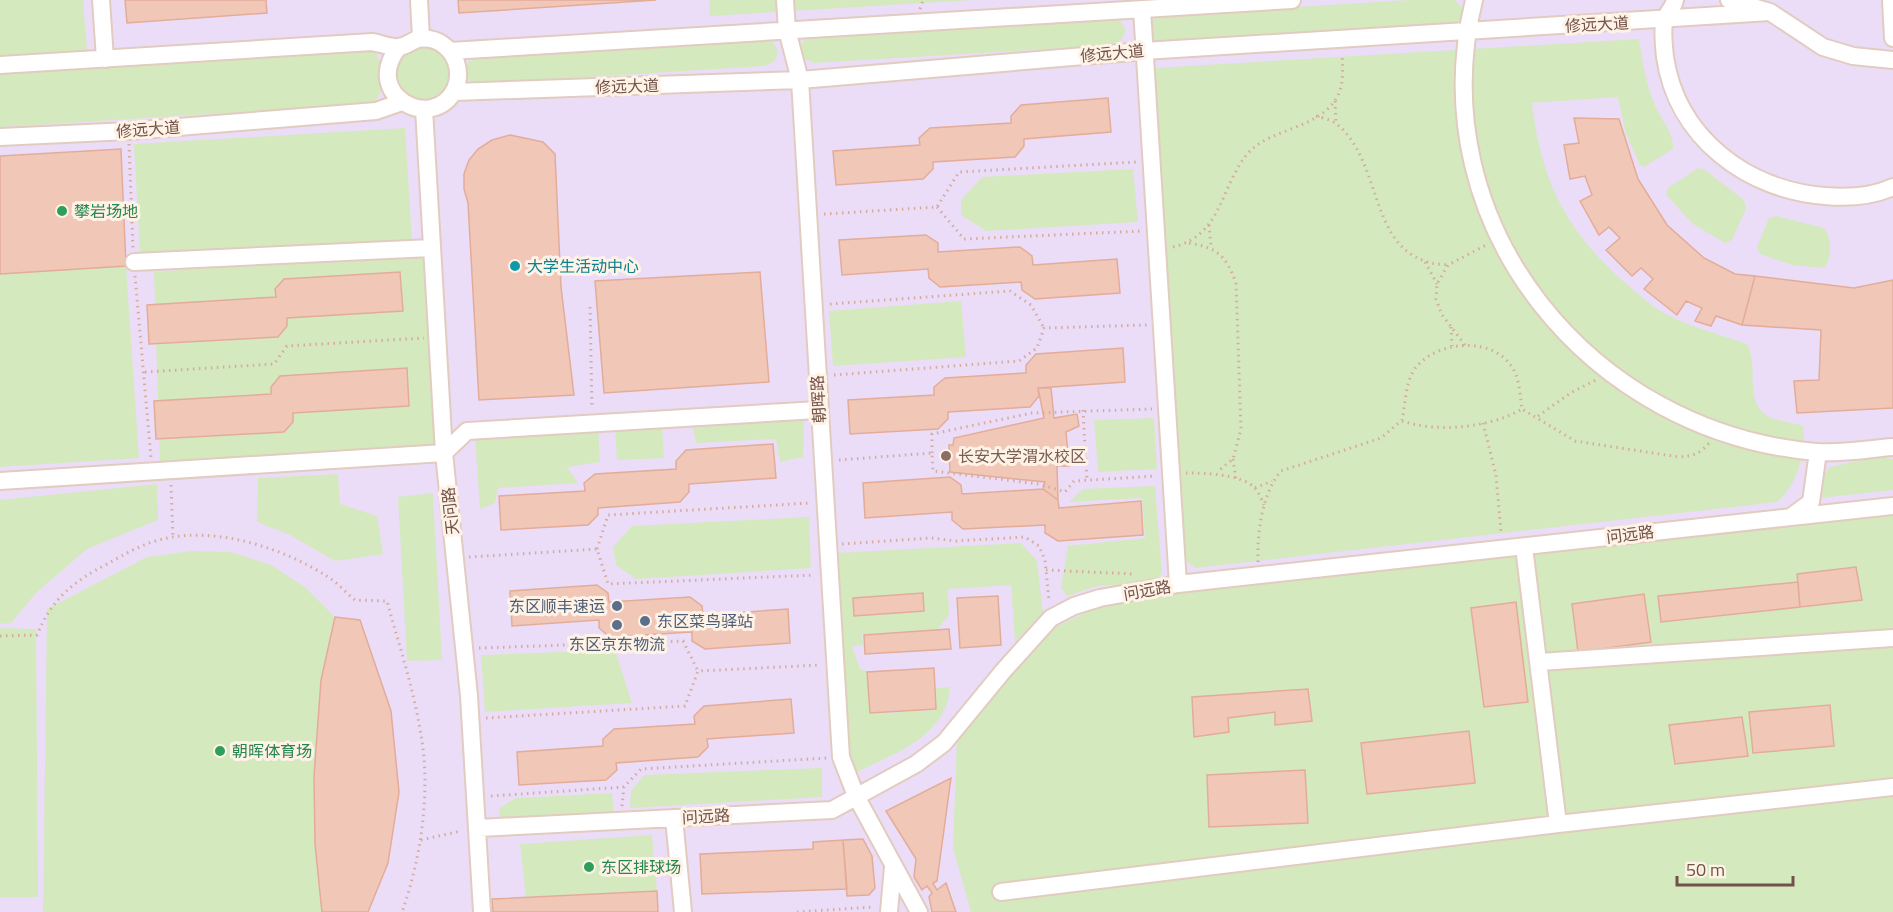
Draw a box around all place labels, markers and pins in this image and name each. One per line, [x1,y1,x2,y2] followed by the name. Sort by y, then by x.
[74,199,138,223] place label: 攀岩场地
[55,204,69,218] marker: 攀岩场地
[527,254,639,278] place label: 大学生活动中心
[508,259,522,273] marker: 大学生活动中心
[958,444,1086,468] place label: 长安大学渭水校区
[939,449,953,463] marker: 长安大学渭水校区
[509,594,605,618] place label: 东区顺丰速运
[610,599,624,613] marker: 东区顺丰速运
[657,609,753,633] place label: 东区菜鸟驿站
[638,614,652,628] marker: 东区菜鸟驿站
[610,618,624,632] marker: 东区京东物流
[569,632,665,656] place label: 东区京东物流
[232,739,312,763] place label: 朝晖体育场
[213,744,227,758] marker: 朝晖体育场
[601,855,681,879] place label: 东区排球场
[582,860,596,874] marker: 东区排球场

